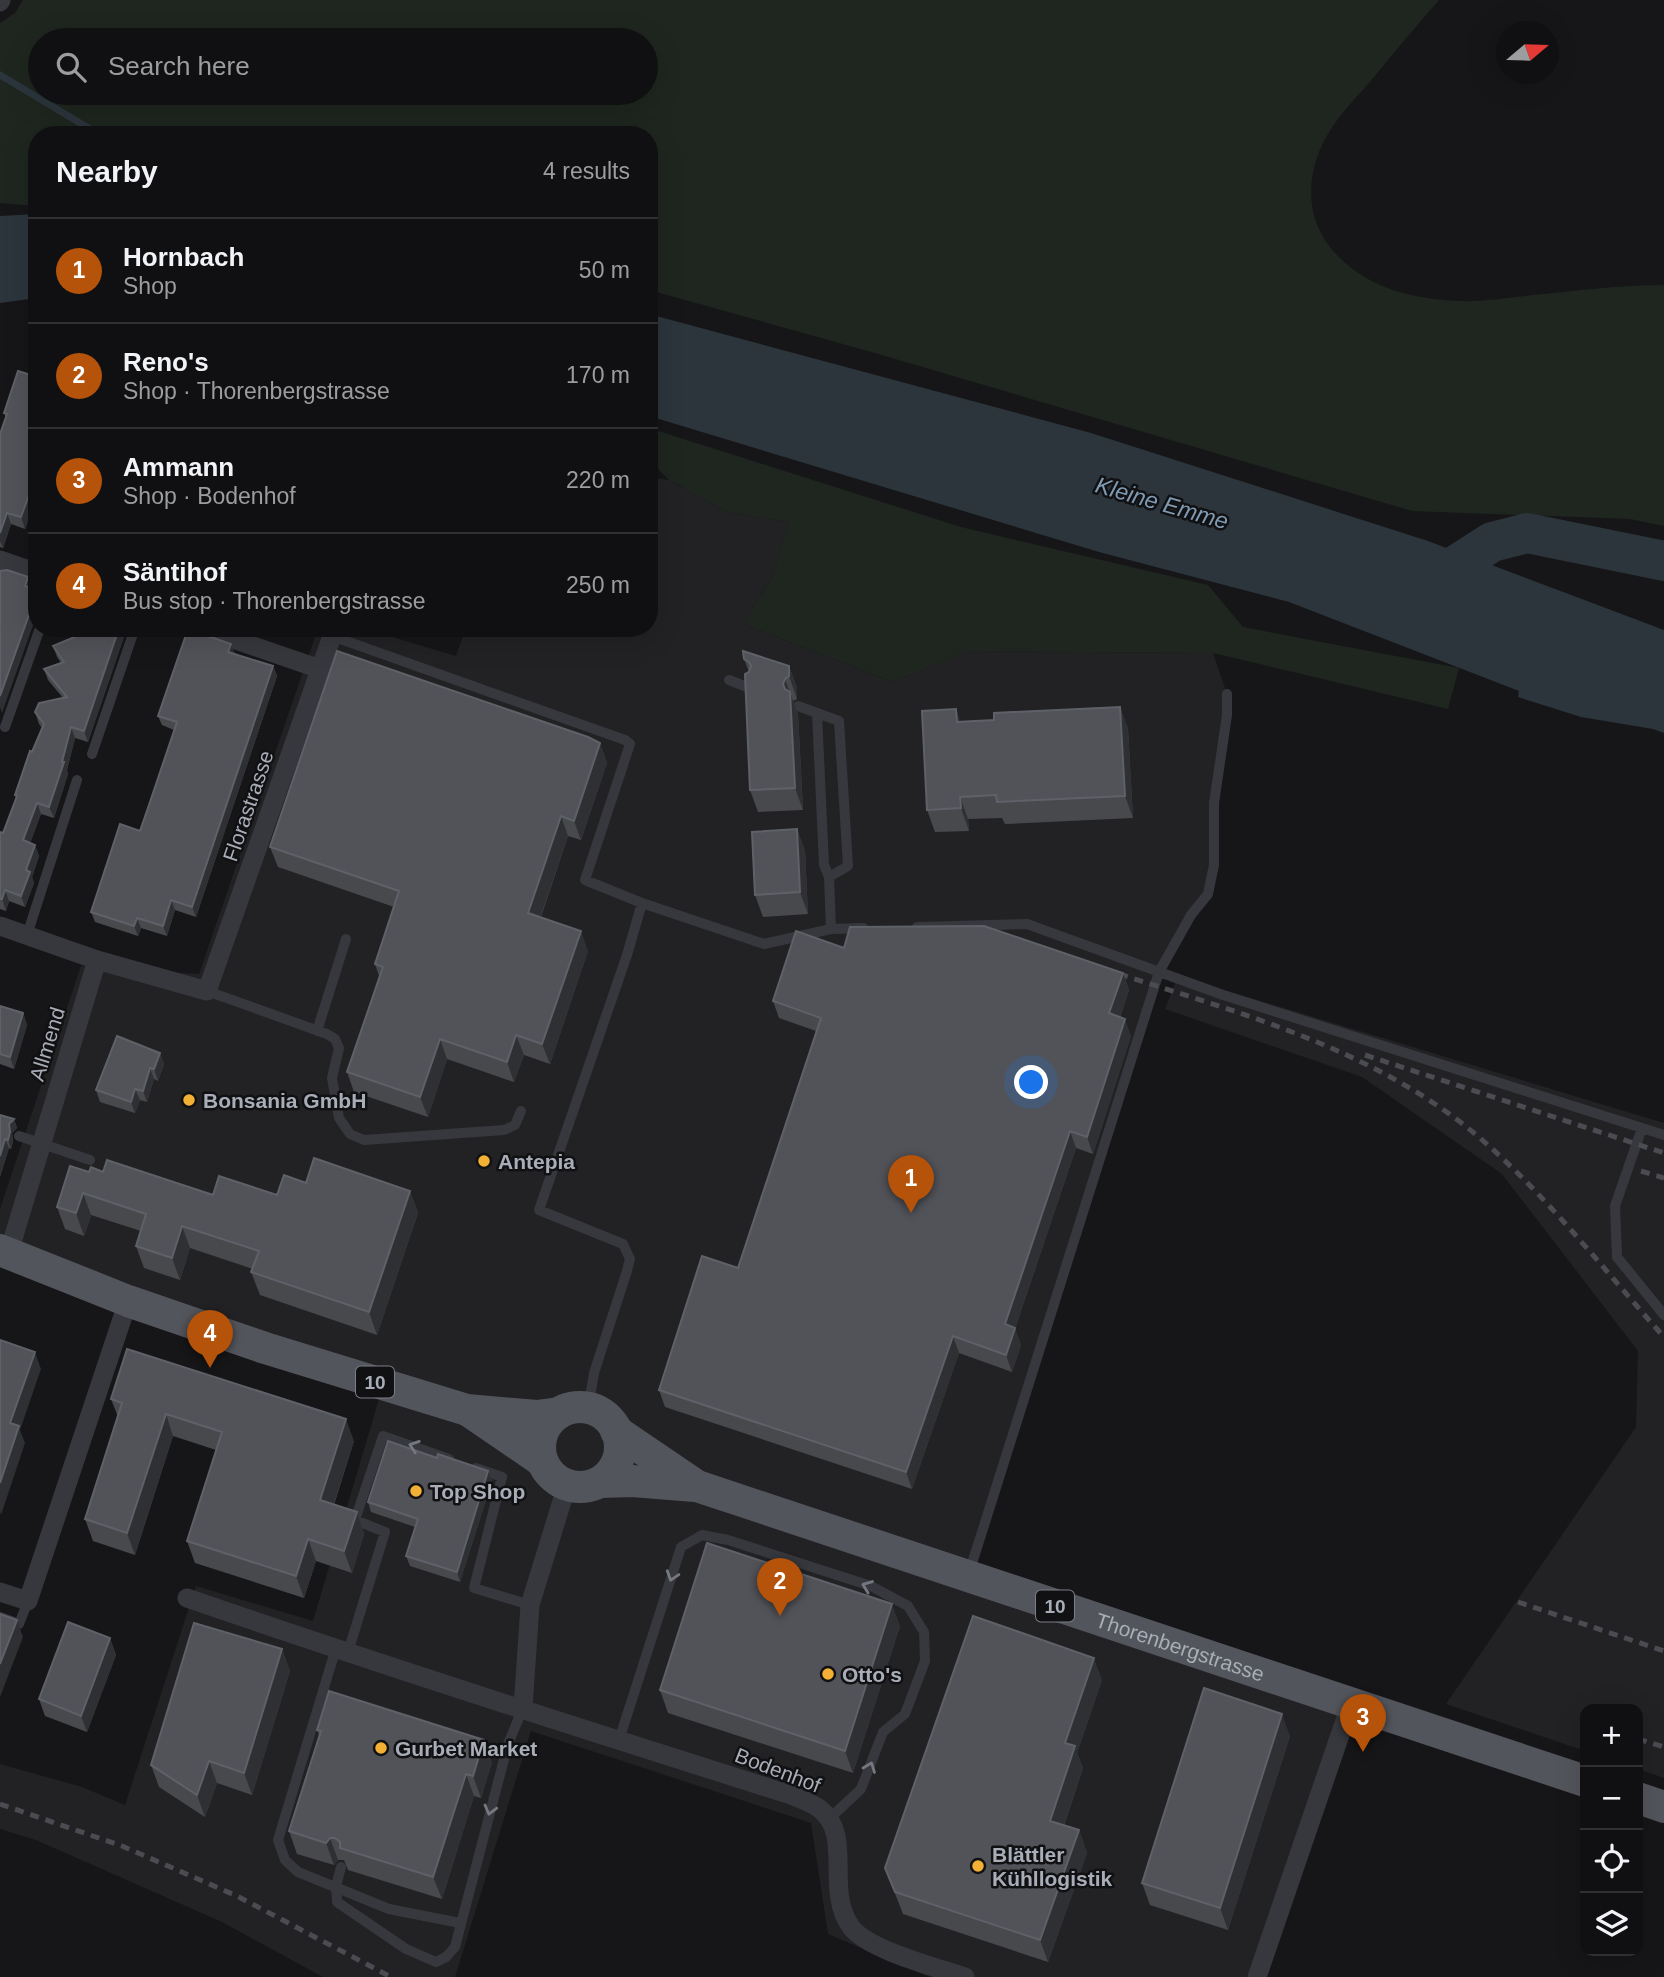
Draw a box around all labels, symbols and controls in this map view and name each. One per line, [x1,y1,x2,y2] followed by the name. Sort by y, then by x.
[1496,21,1559,84] north arrow
[28,28,658,105] search box
[52,48,90,86] icon: search
[108,51,250,81] text: Search here
[56,155,158,188] text: Nearby
[543,158,630,184] text: 4 results
[123,242,244,272] text: Hornbach
[73,257,85,283] text: 1
[579,257,630,283] text: 50 m
[123,273,177,299] text: Shop
[123,347,209,377] text: Reno's
[73,362,85,388] text: 2
[566,362,630,388] text: 170 m
[123,378,390,404] text: Shop · Thorenbergstrasse
[123,452,234,482] text: Ammann
[73,467,85,493] text: 3
[566,467,630,493] text: 220 m
[1093,472,1231,534] water label: Kleine Emme
[123,483,296,509] text: Shop · Bodenhof
[123,557,227,587] text: Säntihof
[73,572,85,598] text: 4
[566,572,630,598] text: 250 m
[123,588,426,614] text: Bus stop · Thorenbergstrasse
[218,748,278,864] street label: Florastrasse
[25,1004,69,1084] street label: Allmend
[1014,1065,1048,1099] your location
[203,1089,366,1112] place label: Bonsania GmbH
[181,1092,197,1108] marker: Bonsania GmbH
[498,1150,575,1173] place label: Antepia
[476,1153,492,1169] marker: Antepia
[888,1155,934,1213] pin: 1
[187,1310,233,1368] pin: 4
[356,1366,394,1398] road number: 10
[408,1440,421,1454] one-way arrow
[430,1480,525,1503] place label: Top Shop
[408,1483,424,1499] marker: Top Shop
[757,1558,803,1616] pin: 2
[666,1569,680,1581] one-way arrow
[862,1580,874,1594] one-way arrow
[1036,1590,1074,1622] road number: 10
[1093,1608,1267,1685] street label: Thorenbergstrasse
[842,1663,902,1686] place label: Otto's
[820,1666,836,1682] marker: Otto's
[1340,1694,1386,1752] pin: 3
[1580,1704,1643,1956] map controls
[1580,1704,1643,1767] button: +
[395,1737,537,1760] place label: Gurbet Market
[373,1740,389,1756] marker: Gurbet Market
[732,1743,824,1797] street label: Bodenhof
[862,1761,876,1773] one-way arrow
[1580,1767,1643,1830] button: −
[484,1804,498,1816] one-way arrow
[1580,1830,1643,1893] button: locate
[992,1843,1112,1890] place label: Blättler Kühllogistik
[970,1858,986,1874] marker: Blättler Kühllogistik
[1580,1893,1643,1956] button: layers

